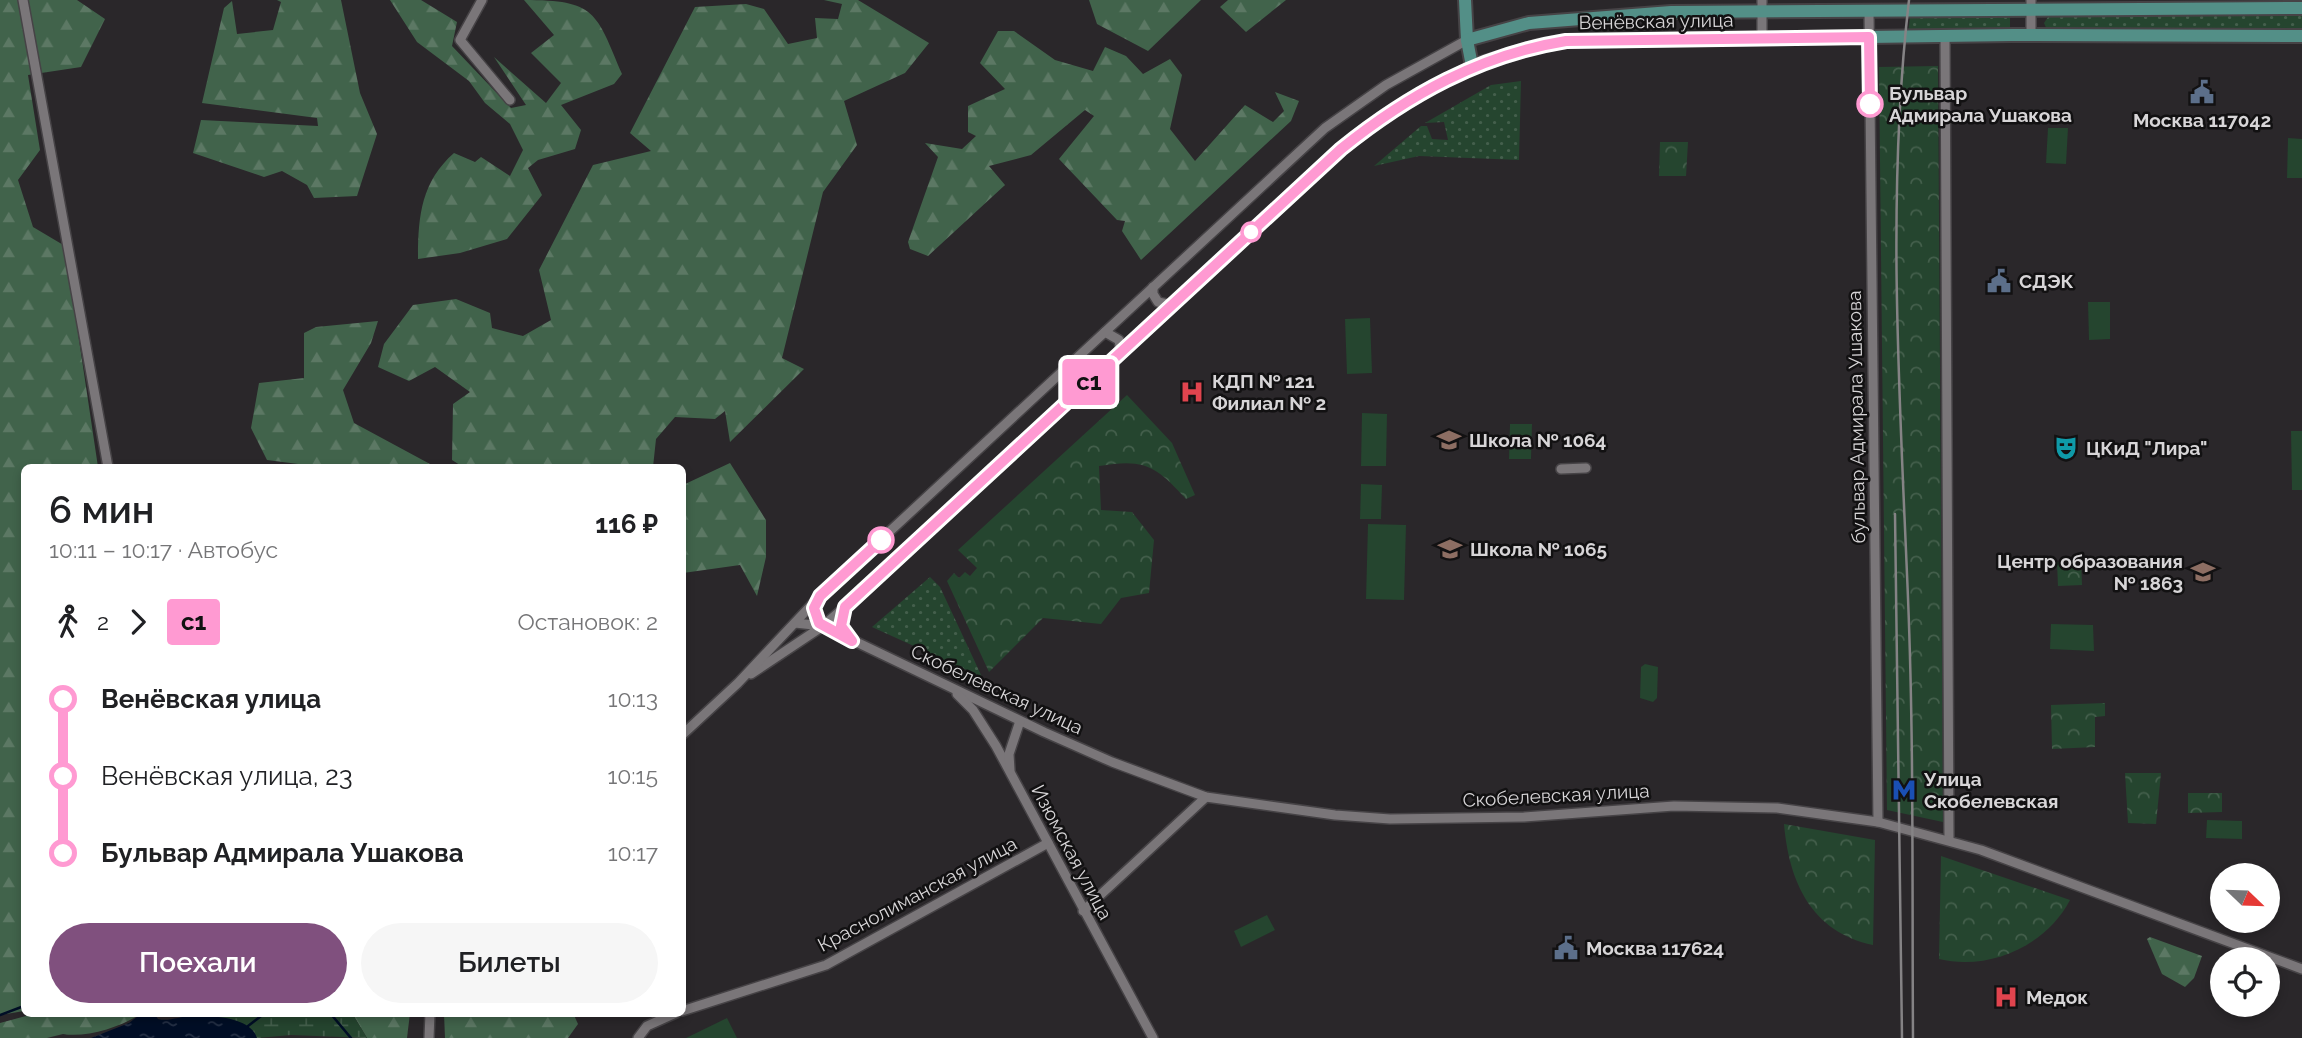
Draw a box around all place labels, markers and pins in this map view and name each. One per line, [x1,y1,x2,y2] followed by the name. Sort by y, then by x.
[2188,78,2216,106] public building icon: Москва 117042
[1889,82,2072,126] place label: Бульвар Адмирала Ушакова
[1857,91,1883,117] marker: Бульвар Адмирала Ушакова
[2133,109,2271,131] place label: Москва 117042
[1241,222,1261,242] unlabelled marker
[1985,267,2013,295] public building icon: СДЭК
[2019,270,2074,292] place label: СДЭК
[1212,370,1326,414] place label: КДП № 121 Филиал № 2
[1178,378,1206,406] hospital icon: КДП № 121 Филиал № 2
[1435,426,1463,454] school or university icon: Школа № 1064
[1469,429,1607,451] place label: Школа № 1064
[2052,434,2080,462] theatre icon: ЦКиД "Лира"
[2086,437,2208,459] place label: ЦКиД "Лира"
[868,527,894,553] unlabelled marker
[1436,535,1464,563] school or university icon: Школа № 1065
[1470,538,1607,560] place label: Школа № 1065
[1997,550,2183,594] place label: Центр образования № 1863
[2189,558,2217,586] school or university icon: Центр образования № 1863
[1923,768,2059,812] place label: Улица Скобелевская
[1890,776,1918,804] metro station icon: Улица Скобелевская
[1552,934,1580,962] public building icon: Москва 117624
[1586,937,1724,959] place label: Москва 117624
[1992,983,2020,1011] hospital icon: Медок
[2026,986,2088,1008] place label: Медок

